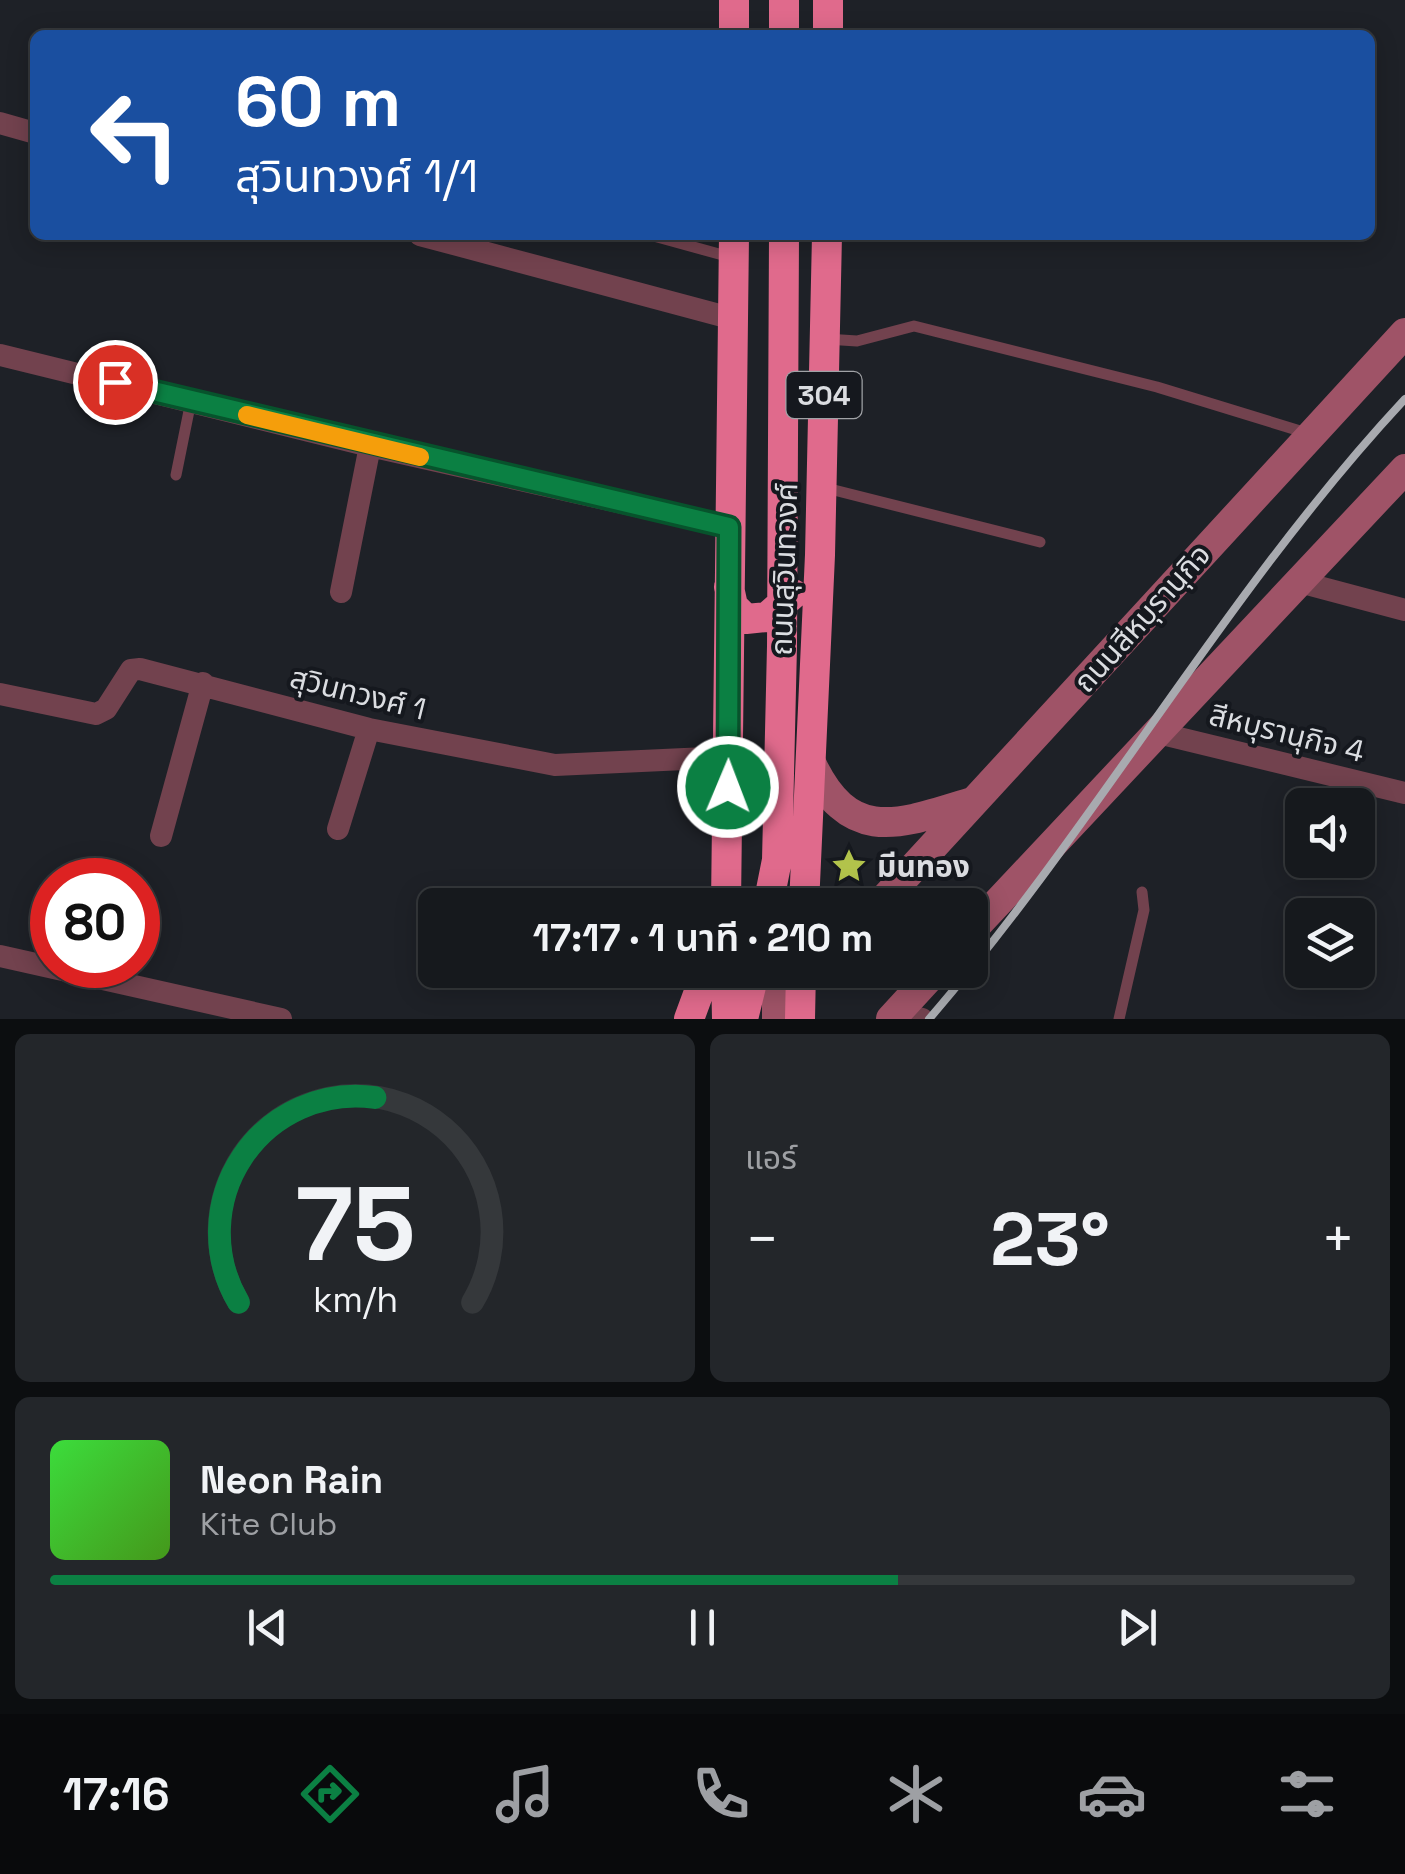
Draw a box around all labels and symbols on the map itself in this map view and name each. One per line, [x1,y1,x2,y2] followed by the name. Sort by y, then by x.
[73,340,158,425] pin
[786,372,862,418] road number: 304
[761,482,807,656] street label: ถนนสุวินทวงศ์
[1065,536,1219,700] street label: ถนนสีหบุรานุกิจ
[286,657,430,729] street label: สุวินทวงศ์ 1
[1205,695,1369,771] street label: สีหบุรานุกิจ 4
[676,735,780,839] position arrow
[830,847,868,885] place icon: มีนทอง
[877,847,970,886] place label: มีนทอง
[30,858,160,988] speed limit sign: 80

